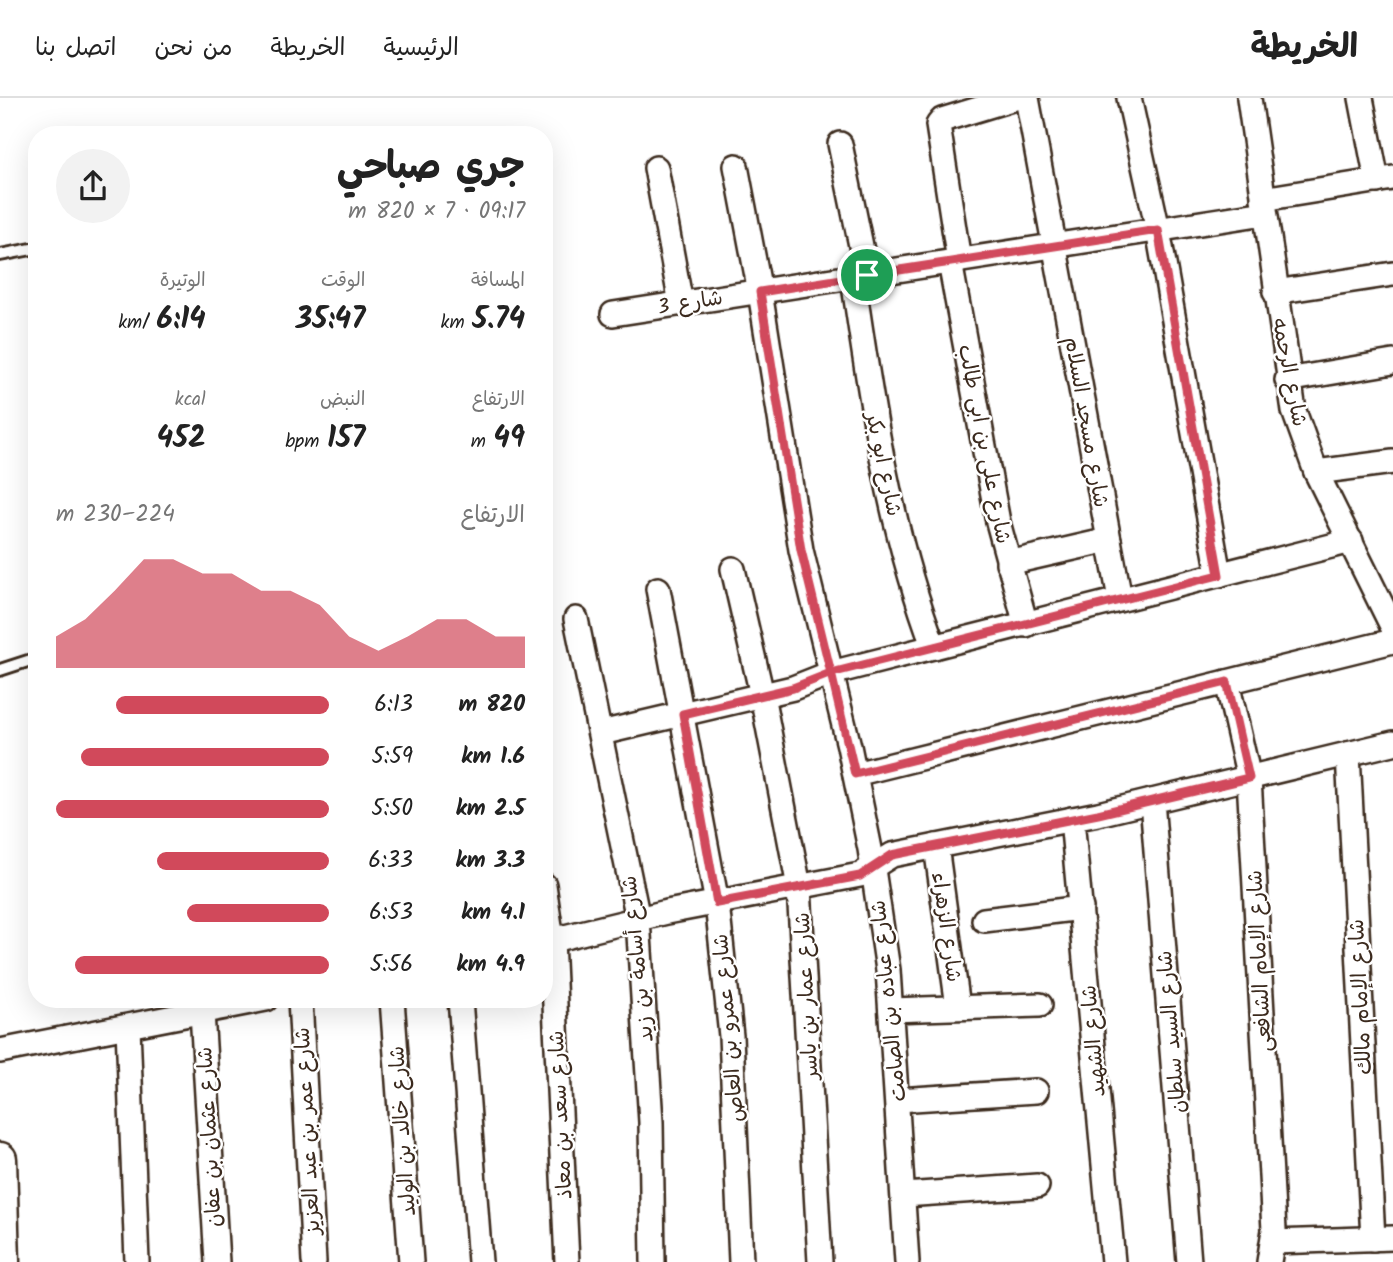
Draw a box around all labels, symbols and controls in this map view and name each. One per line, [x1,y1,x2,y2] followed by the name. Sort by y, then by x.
[1251,22,1358,75] text: الخريطة
[35,29,116,68] text: اتصل بنا
[154,29,233,68] text: من نحن
[271,29,345,68] text: الخريطة
[383,29,459,68] text: الرئيسية
[337,138,525,198] text: جري صباحي
[56,149,130,223] button: share
[348,194,525,230] text: 09:17 · 7 × 820 m
[837,245,897,305] pin
[848,256,886,294] icon: arrive
[160,266,206,296] text: الوتيرة
[321,266,365,296] text: الوقت
[471,266,525,296] text: المسافة
[655,282,725,325] street label: شارع 3
[157,296,206,344] text: 6:14
[296,296,365,344] text: 35:47
[472,296,525,344] text: 5.74
[118,308,157,338] text: /km
[441,308,472,338] text: km
[1262,315,1315,430] street label: شارع الرحمه
[1054,334,1117,510] street label: شارع مسجد السلام
[948,342,1019,547] street label: شارع على بن ابى طالب
[175,385,206,415] text: kcal
[320,385,365,415] text: النبض
[472,385,525,415] text: الارتفاع
[855,407,910,519] street label: شارع ابو بكر
[157,415,206,463] text: 452
[327,415,365,463] text: 157
[493,415,525,463] text: 49
[285,427,327,457] text: bpm
[471,427,493,457] text: m
[56,497,175,533] text: 224–230 m
[461,498,525,534] text: الارتفاع
[374,687,413,723] text: 6:13
[459,687,525,723] text: 820 m
[371,739,413,775] text: 5:59
[461,739,525,775] text: 1.6 km
[371,791,413,827] text: 5:50
[455,791,525,827] text: 2.5 km
[368,843,413,879] text: 6:33
[455,843,525,879] text: 3.3 km
[1239,869,1282,1053] street label: شارع الإمام الشافعى
[921,870,970,984] street label: شارع الزهراء
[613,874,664,1044] street label: شارع أسامة بن زيد
[369,895,413,931] text: 6:53
[461,895,525,931] text: 4.1 km
[862,898,916,1103] street label: شارع عباده بن الصامت
[787,911,828,1082] street label: شارع عمار بن ياسر
[1341,918,1382,1076] street label: شارع الإمام مالك
[705,932,754,1123] street label: شارع عمرو بن العاص
[370,947,413,983] text: 5:56
[456,947,525,983] text: 4.9 km
[1149,949,1196,1115] street label: شارع السيد سلطان
[1073,984,1116,1098] street label: شارع الشهيد
[287,1026,331,1237] street label: شارع عمر بن عبد العزيز
[541,1030,582,1200] street label: شارع سعد بن معاذ
[381,1045,426,1217] street label: شارع خالد بن الوليد
[189,1046,232,1228] street label: شارع عثمان بن عفان

